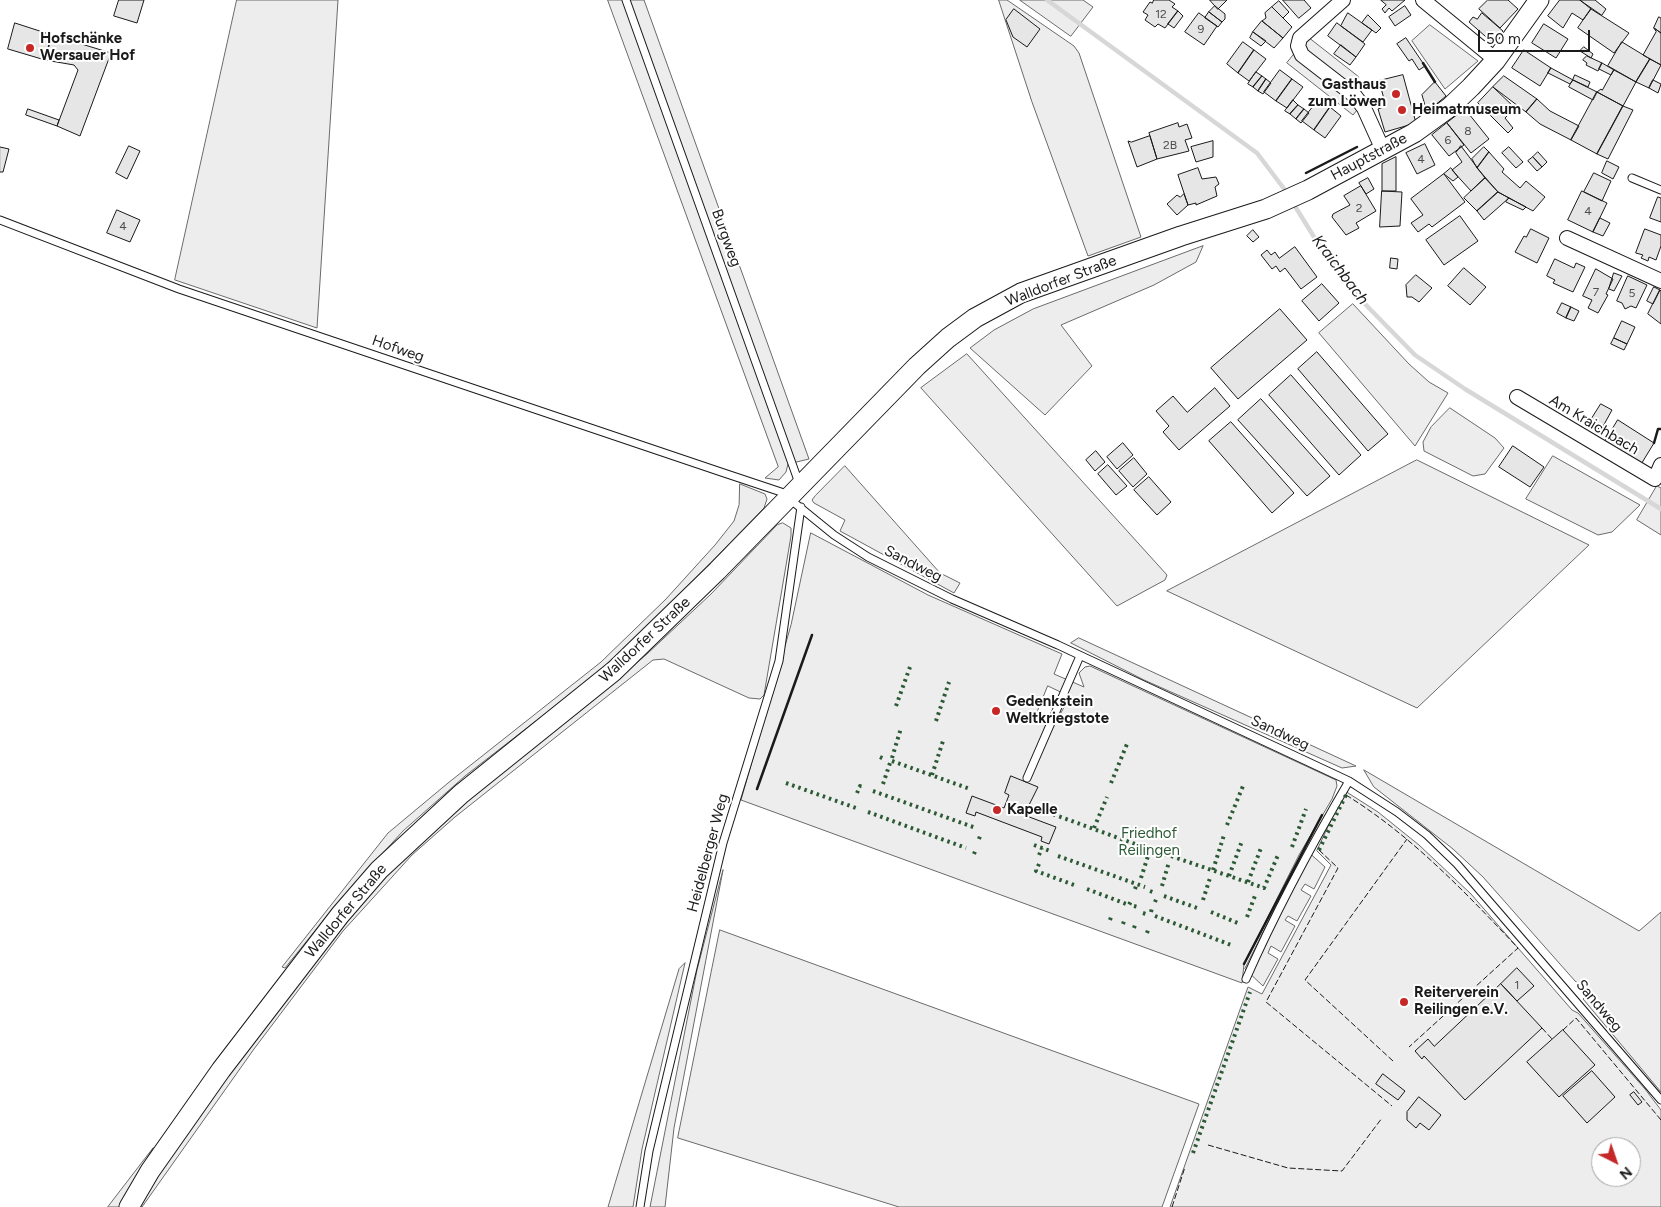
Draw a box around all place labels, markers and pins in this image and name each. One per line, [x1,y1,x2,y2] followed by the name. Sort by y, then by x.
[40,30,135,65] place label: Hofschänke Wersauer Hof
[24,42,36,54] marker: Hofschänke Wersauer Hof
[1308,76,1386,111] place label: Gasthaus zum Löwen
[1390,88,1402,100] marker: Gasthaus zum Löwen
[1412,101,1521,119] place label: Heimatmuseum
[1396,104,1408,116] marker: Heimatmuseum
[1006,693,1109,728] place label: Gedenkstein Weltkriegstote
[990,705,1002,717] marker: Gedenkstein Weltkriegstote
[1007,801,1058,819] place label: Kapelle
[991,804,1003,816] marker: Kapelle
[1414,984,1508,1019] place label: Reiterverein Reilingen e.V.
[1398,996,1410,1008] marker: Reiterverein Reilingen e.V.

